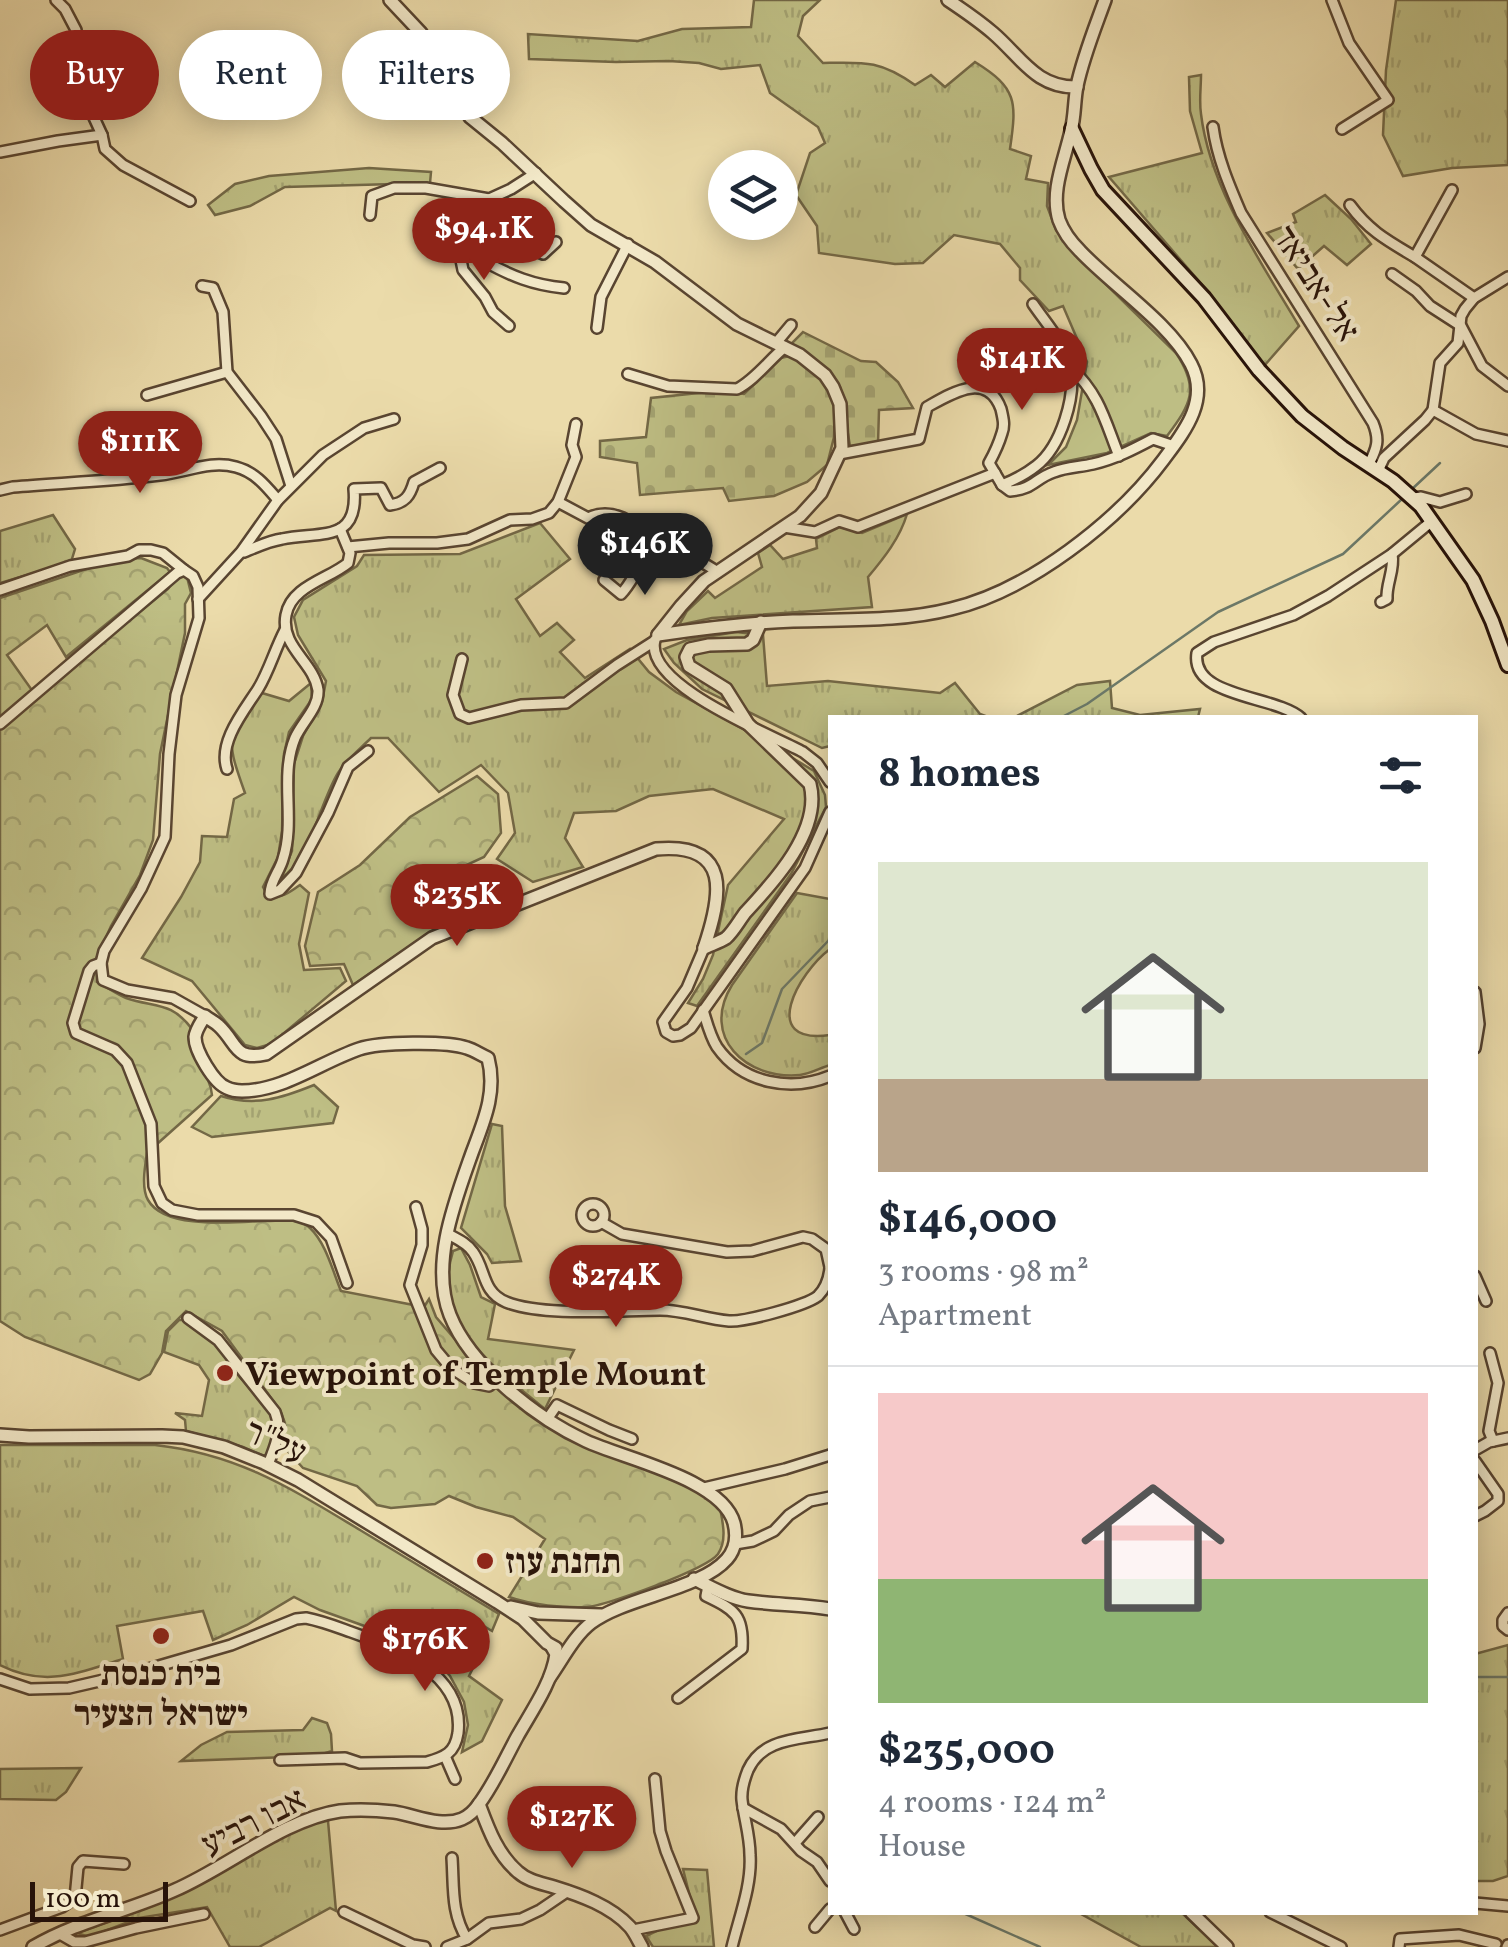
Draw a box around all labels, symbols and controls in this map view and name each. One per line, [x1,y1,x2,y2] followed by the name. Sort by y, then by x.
[30,30,159,120] chip: Buy
[179,30,322,120] chip: Rent
[342,30,510,120] chip: Filters
[708,150,798,240] map controls
[708,150,798,240] button: layers
[403,198,565,283] pin: $94.1K
[434,208,534,252] text: $94.1K
[1259,217,1370,352] street label: אל-אביאד
[952,328,1092,413] pin: $141K
[979,338,1065,382] text: $141K
[70,411,210,496] pin: $111K
[100,421,180,465] text: $111K
[575,513,715,598] pin: $146K
[600,523,690,567] text: $146K
[878,746,1041,805] text: 8 homes
[1373,748,1428,803] icon: filters
[387,864,527,949] pin: $235K
[413,874,501,918] text: $235K
[1063,927,1243,1107] icon: home
[878,1192,1057,1251] text: $146,000
[546,1245,686,1330] pin: $274K
[878,1251,1089,1295] text: 3 rooms · 98 m²
[571,1255,661,1299] text: $274K
[878,1295,1032,1339] text: Apartment
[245,1352,706,1400] place label: Viewpoint of Temple Mount
[214,1362,236,1384] marker: Viewpoint of Temple Mount
[237,1409,313,1478] street label: על"ר
[1063,1458,1243,1638] icon: home
[505,1540,621,1588] place label: תחנת עוז
[474,1550,496,1572] marker: תחנת עוז
[355,1609,495,1694] pin: $176K
[382,1619,468,1663] text: $176K
[150,1625,172,1647] marker: בית כנסת ישראל הצעיר
[74,1652,248,1740] place label: בית כנסת ישראל הצעיר
[878,1723,1055,1782] text: $235,000
[194,1777,315,1870] street label: אבו רביע
[878,1782,1106,1826] text: 4 rooms · 124 m²
[502,1786,642,1871] pin: $127K
[529,1796,615,1840] text: $127K
[878,1826,966,1870] text: House
[30,1877,168,1922] scale bar
[45,1880,120,1919] text: 100 m

